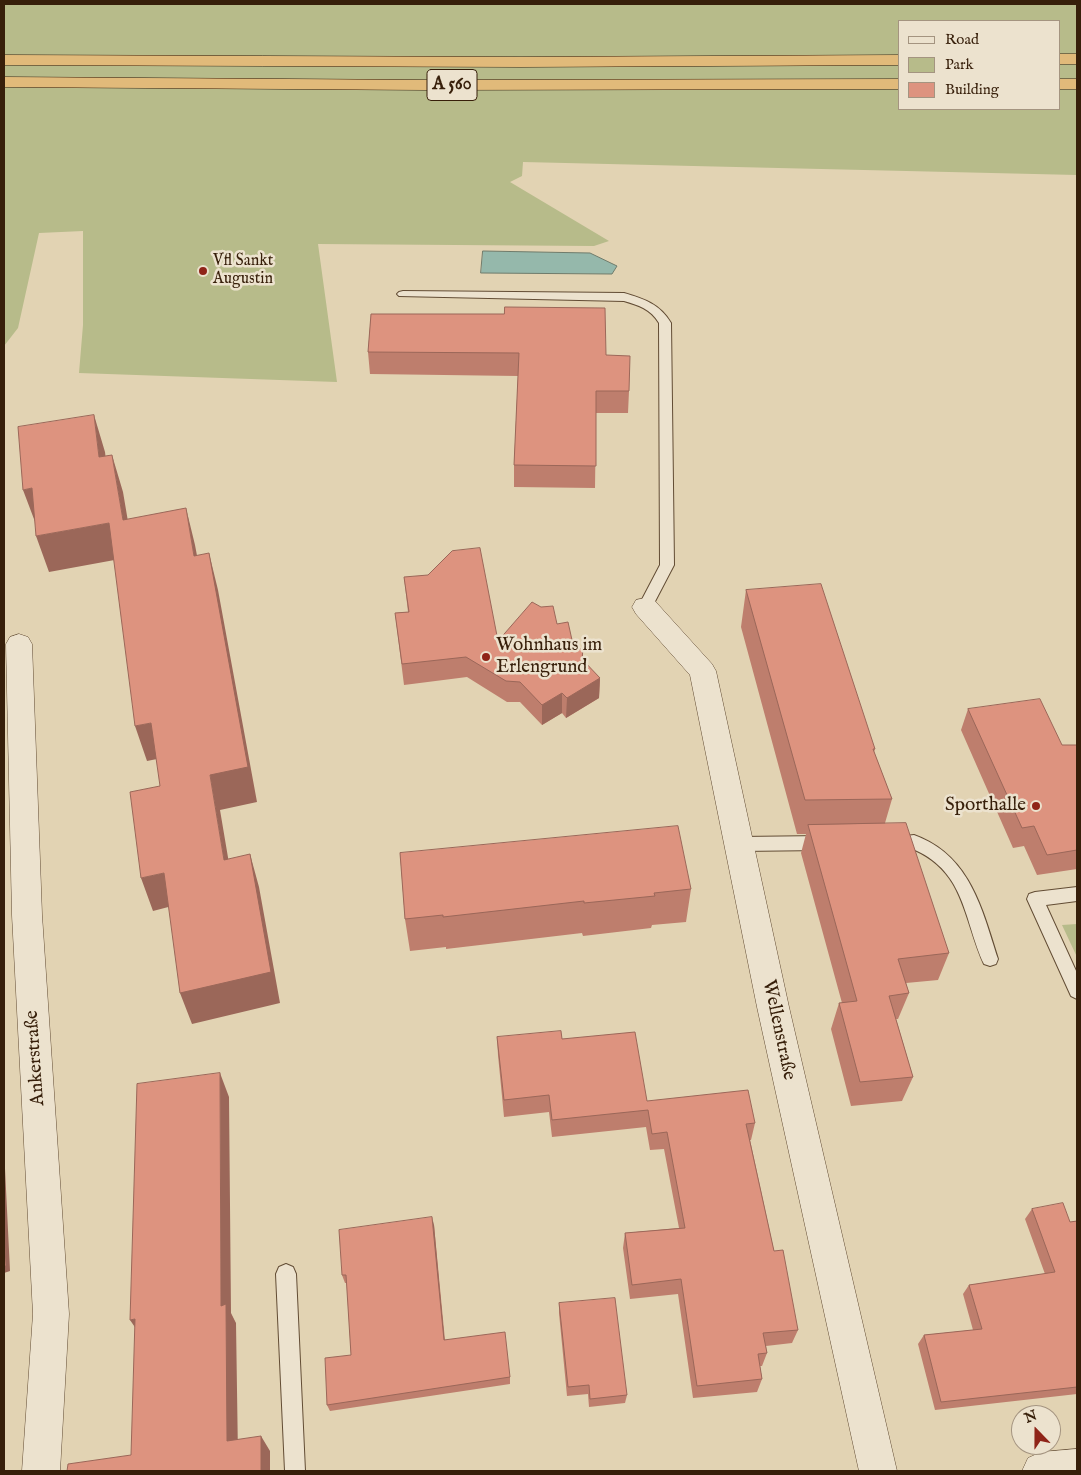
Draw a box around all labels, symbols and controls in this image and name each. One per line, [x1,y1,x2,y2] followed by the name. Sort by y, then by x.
[898,20,1061,110] legend
[945,30,979,49] text: Road
[945,55,974,74] text: Park
[427,70,477,100] road number: A 560
[945,80,999,99] text: Building
[213,252,273,290] place label: Vfl Sankt Augustin
[197,265,209,277] marker: Vfl Sankt Augustin
[496,635,602,679] place label: Wohnhaus im Erlengrund
[480,651,492,663] marker: Wohnhaus im Erlengrund
[945,795,1026,817] place label: Sporthalle
[1030,800,1042,812] marker: Sporthalle
[756,978,800,1082] street label: Wellenstraße
[21,1010,51,1106] street label: Ankerstraße
[1011,1405,1061,1455] north arrow
[1022,1406,1040,1428] text: N

